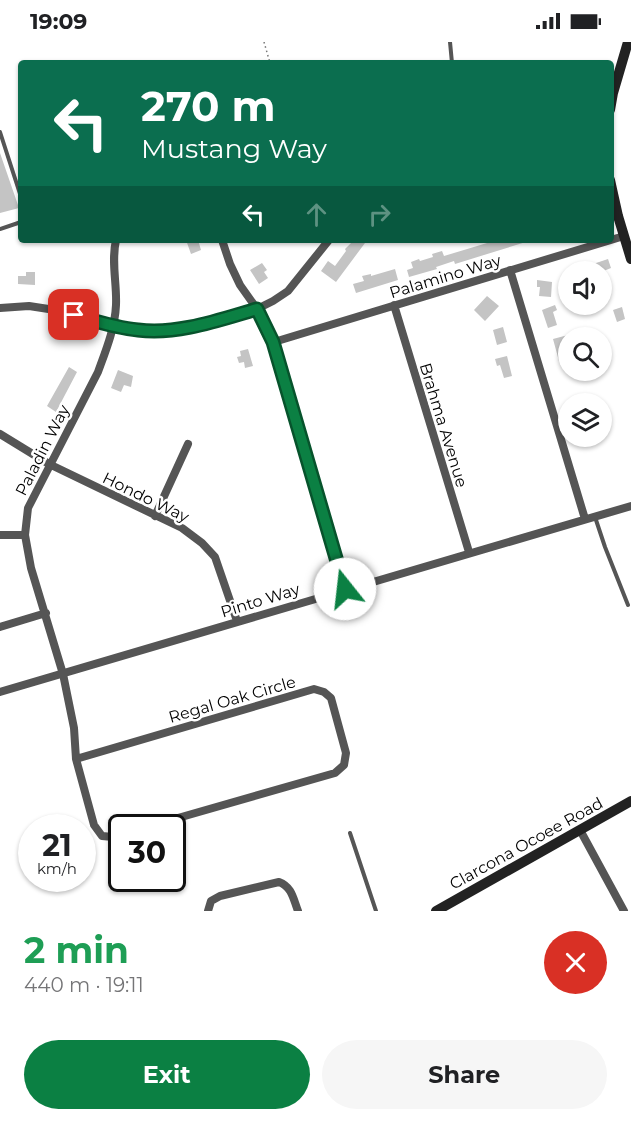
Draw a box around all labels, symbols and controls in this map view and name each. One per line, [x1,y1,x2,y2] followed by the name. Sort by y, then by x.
[30,8,87,35] text: 19:09
[141,80,275,132] text: 270 m
[42,84,120,162] icon: left
[141,132,327,165] text: Mustang Way
[237,198,270,231] icon: left
[300,198,333,231] icon: ahead
[363,198,396,231] icon: right
[387,250,503,302] street label: Palamino Way
[558,261,612,447] map controls
[558,261,612,315] button: sound
[48,289,99,340] pin
[57,298,90,331] icon: arrive
[558,327,612,381] button: search
[416,361,471,490] street label: Brahma Avenue
[558,393,612,447] button: layers
[11,401,74,499] street label: Paladin Way
[100,468,192,527] street label: Hondo Way
[313,557,377,621] position arrow
[218,579,302,622] street label: Pinto Way
[166,672,298,727] street label: Regal Oak Circle
[446,793,606,894] street label: Clarcona Ocoee Road
[108,814,186,892] speed limit sign: 30
[42,827,72,864] text: 21
[37,859,77,878] text: km/h
[24,928,129,972] text: 2 min
[544,931,607,994] button: close
[24,973,144,997] text: 440 m · 19:11
[24,1040,310,1109] button: Exit
[322,1040,607,1109] button: Share

